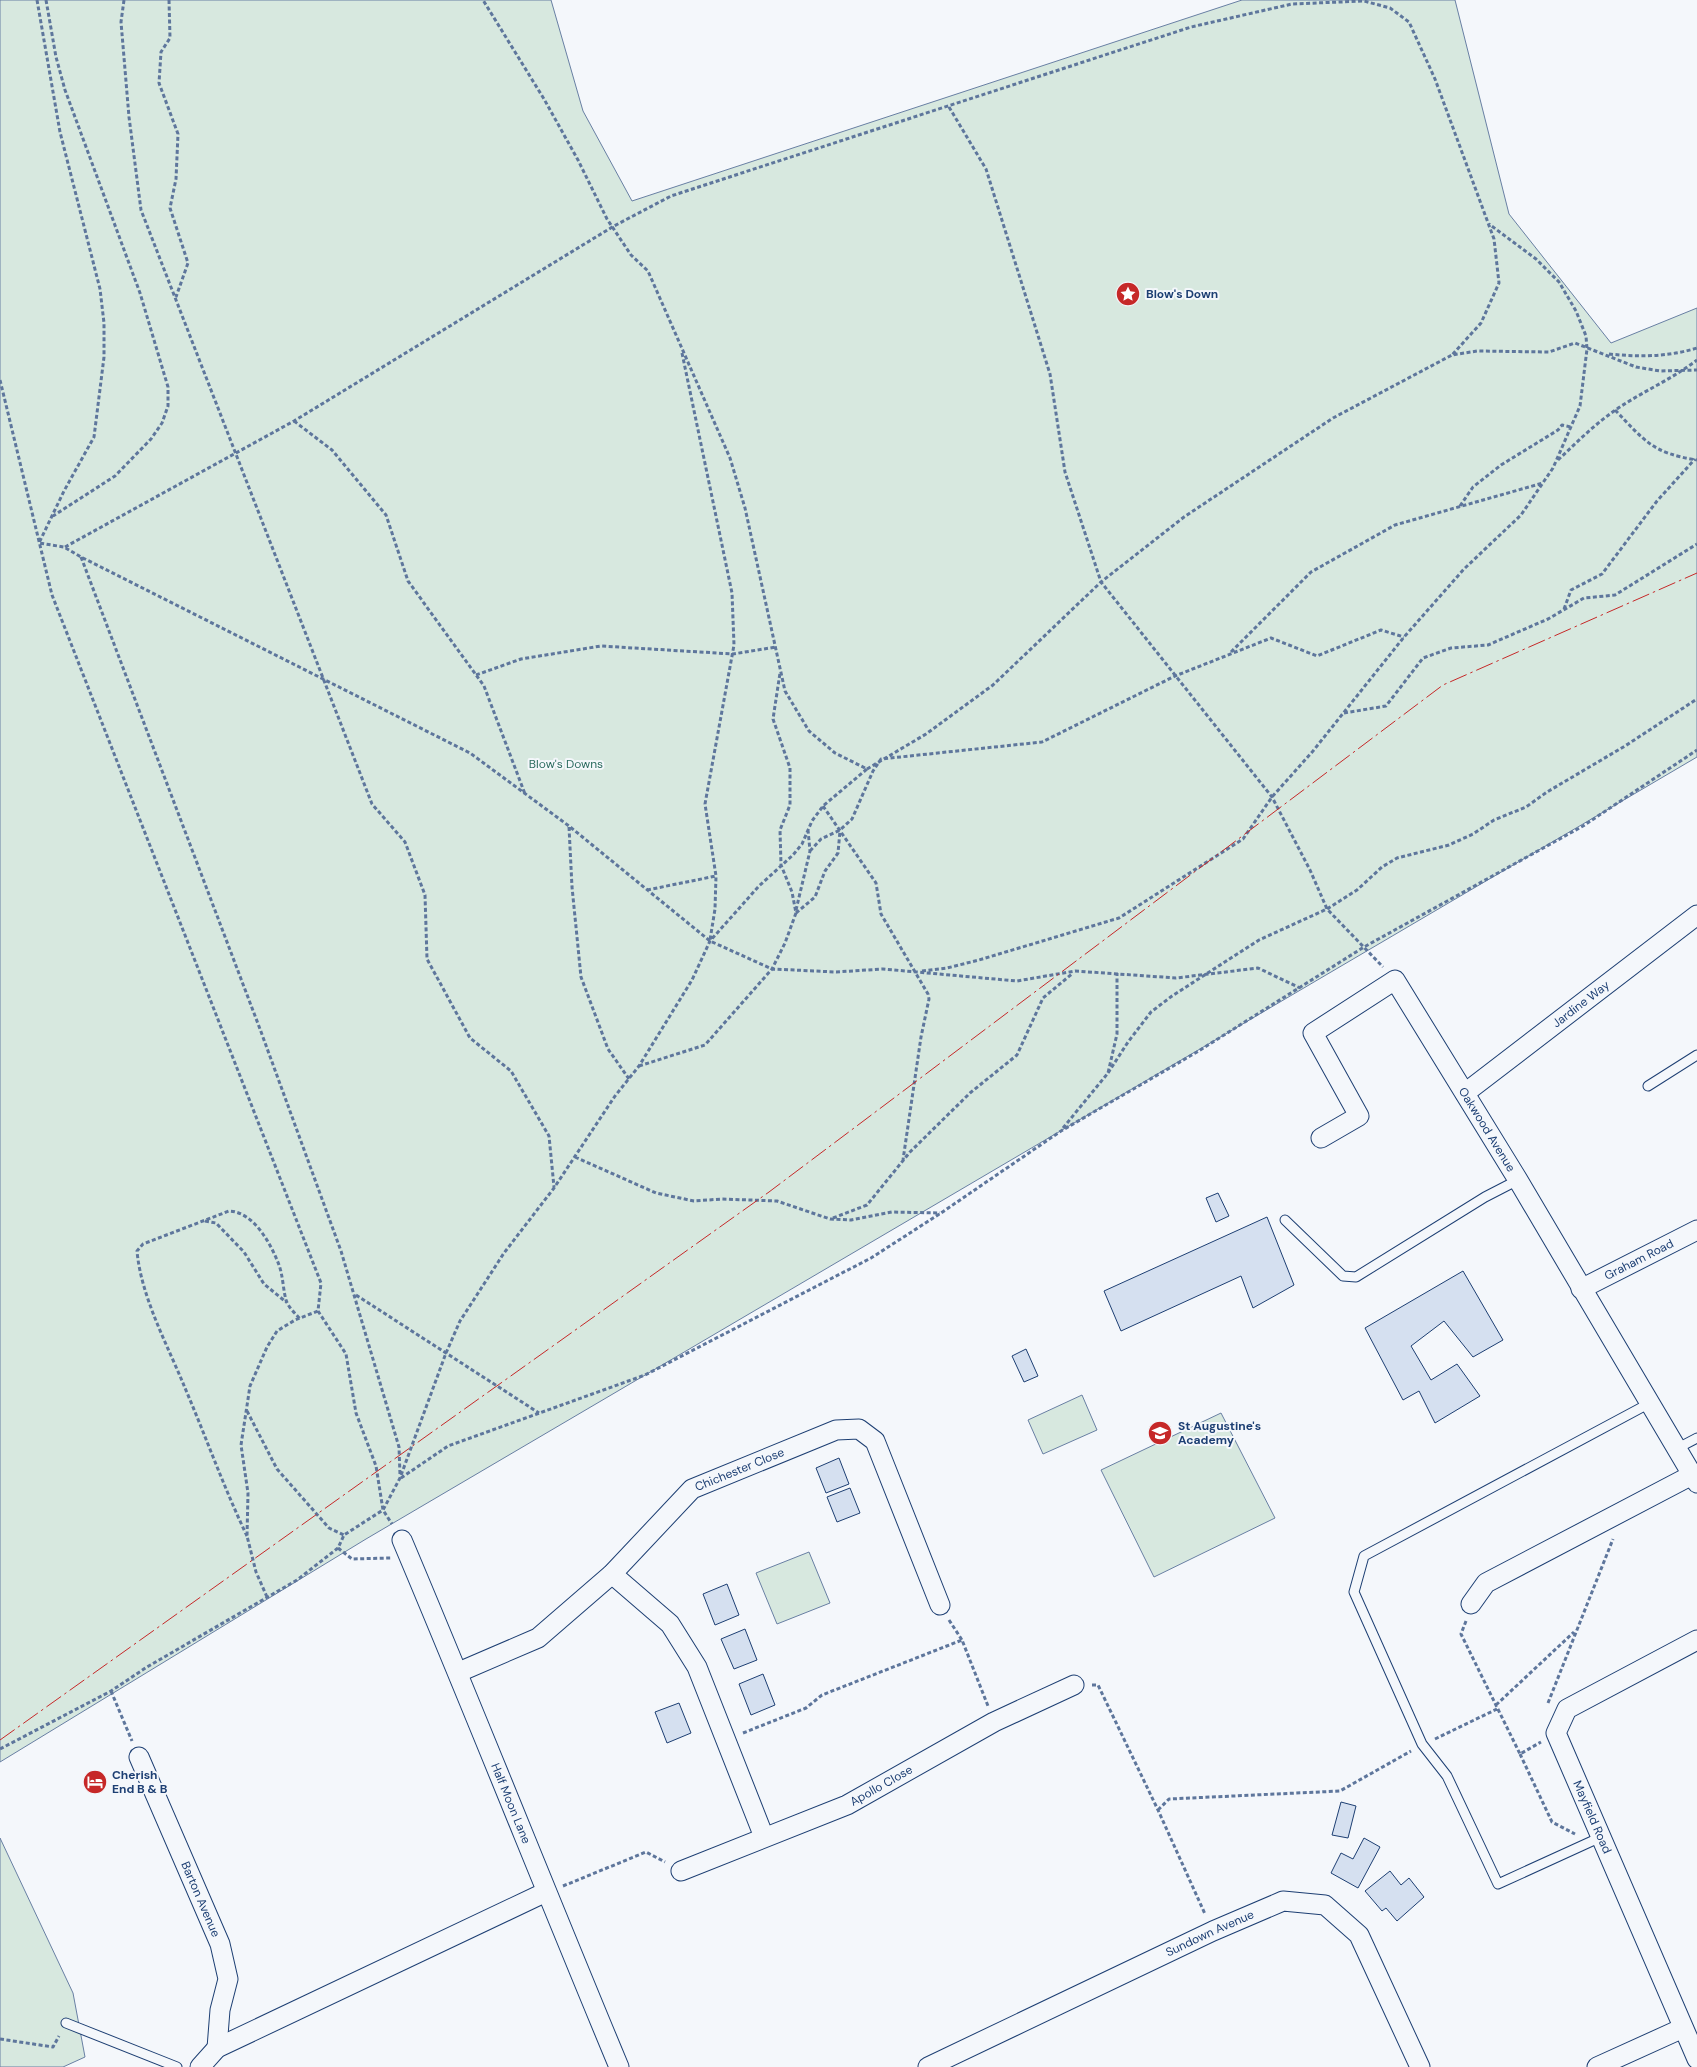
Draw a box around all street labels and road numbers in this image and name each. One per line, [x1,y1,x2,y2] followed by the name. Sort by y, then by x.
[1549,977,1613,1031] street label: Jardine Way
[1455,1084,1519,1175] street label: Oakwood Avenue
[1602,1235,1676,1284] street label: Graham Road
[693,1444,787,1495] street label: Chichester Close
[487,1761,534,1846] street label: Half Moon Lane
[847,1761,916,1810] street label: Apollo Close
[1569,1778,1615,1856] street label: Mayfield Road
[177,1859,224,1940] street label: Barton Avenue
[1163,1906,1257,1960] street label: Sundown Avenue

